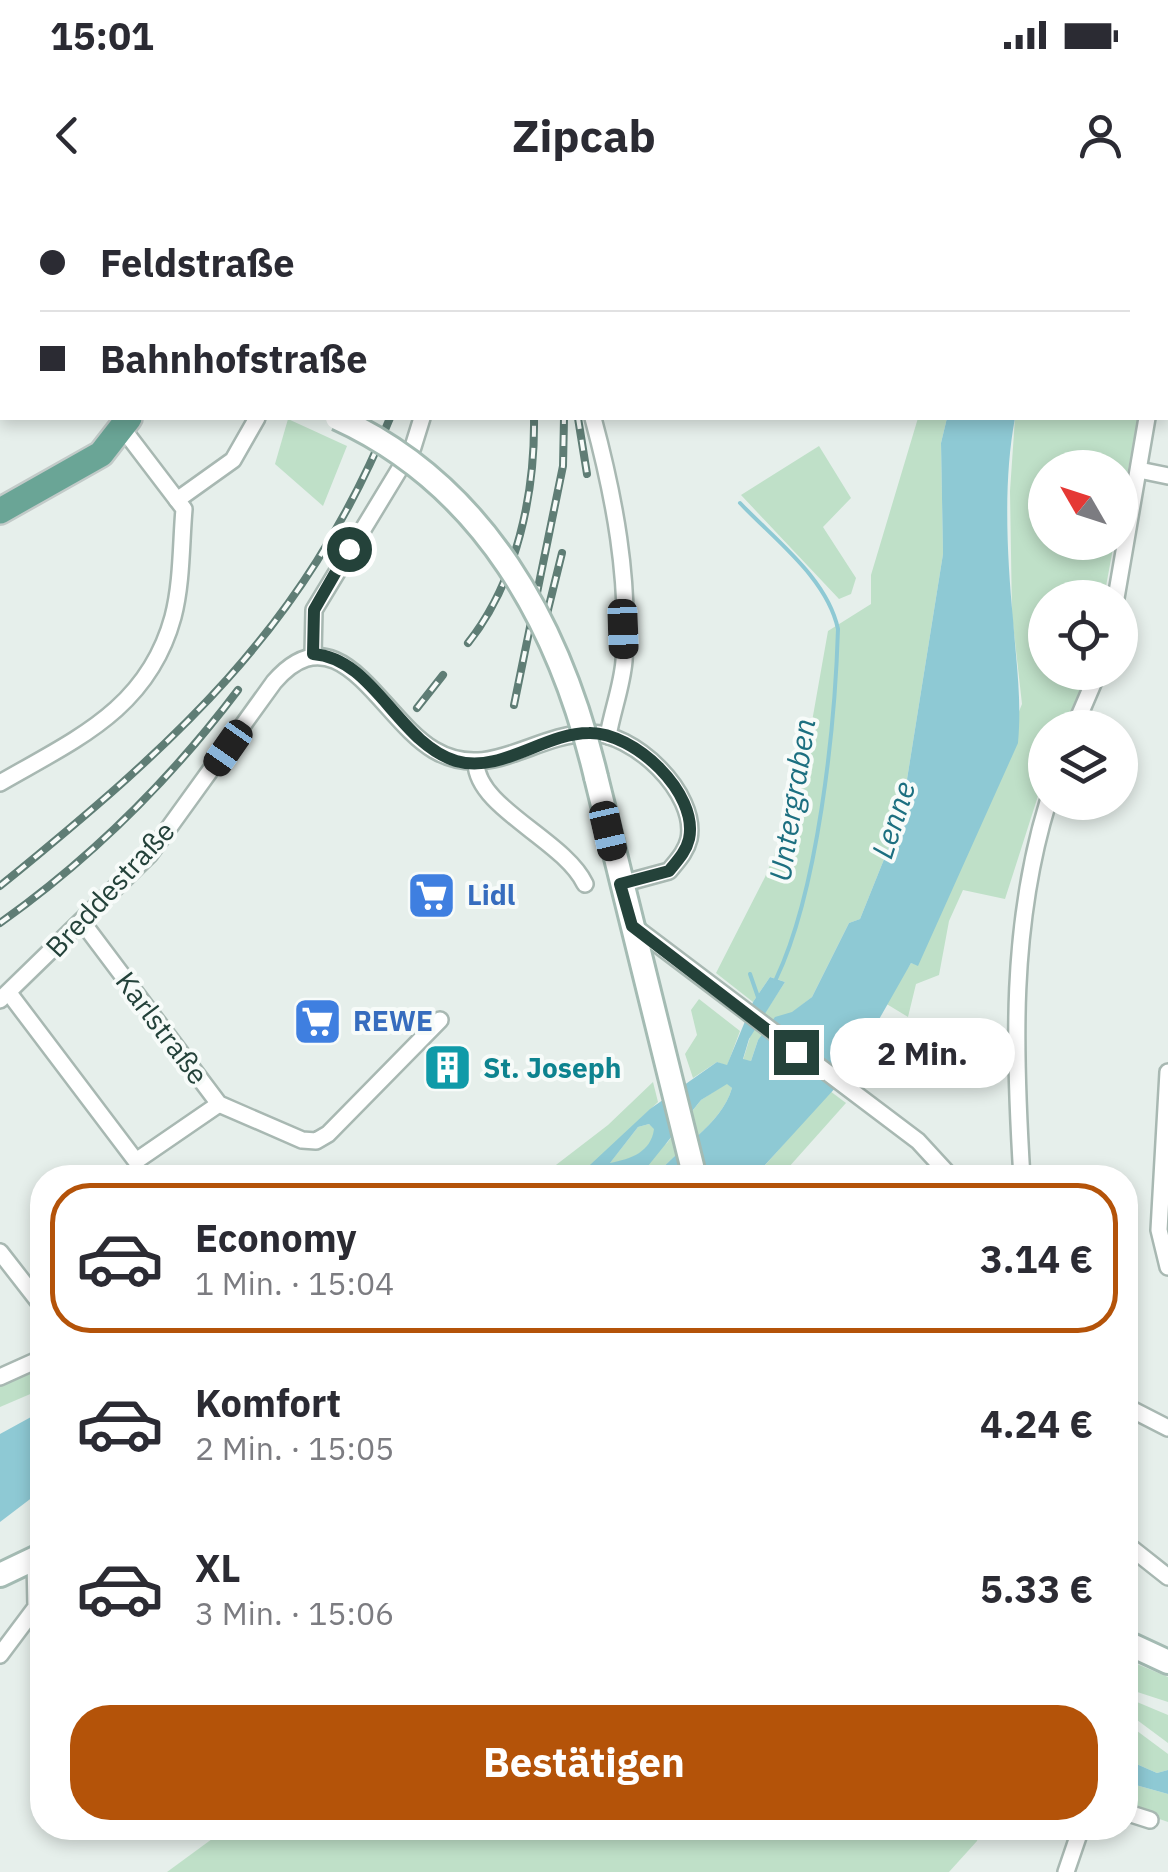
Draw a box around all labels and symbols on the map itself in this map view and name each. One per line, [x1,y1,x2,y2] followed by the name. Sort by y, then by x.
[1028,450,1138,560] north arrow
[327,527,372,572] route start
[607,598,639,660] car
[199,715,257,781] car
[759,716,824,884] water label: Untergraben
[862,776,923,863] water label: Lenne
[587,798,629,864] car
[37,813,182,965] street label: Breddestraße
[406,869,458,921] supermarket icon: Lidl
[467,876,515,913] place label: Lidl
[108,964,217,1091] street label: Karlstraße
[292,995,344,1047] supermarket icon: REWE
[353,1002,433,1039] place label: REWE
[831,1017,1016,1087] callout: 2 Min.
[774,1030,819,1075] route end
[422,1042,474,1094] building icon: St. Joseph
[483,1049,621,1086] place label: St. Joseph

